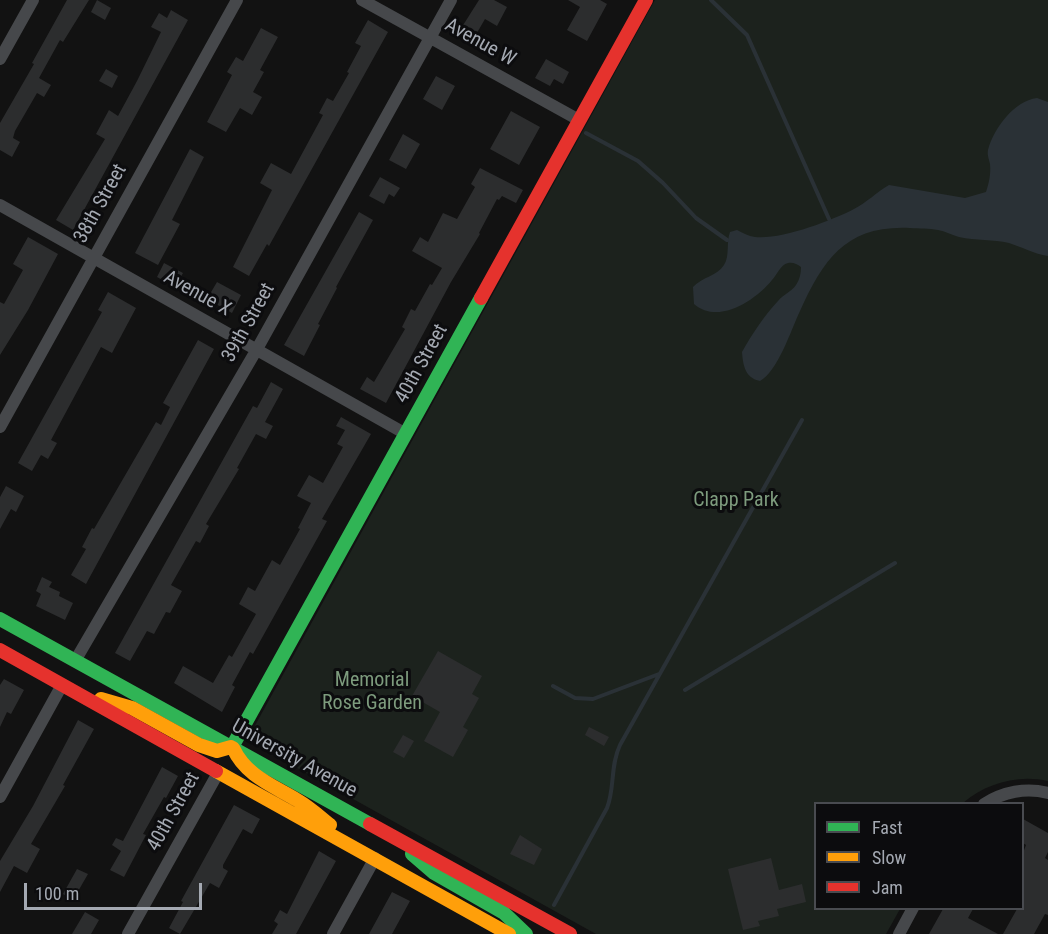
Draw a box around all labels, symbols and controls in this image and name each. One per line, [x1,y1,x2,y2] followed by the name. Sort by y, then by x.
[440,14,520,72] street label: Avenue W
[69,160,133,248] street label: 38th Street
[159,266,235,322] street label: Avenue X
[217,279,281,367] street label: 39th Street
[390,320,454,408] street label: 40th Street
[693,489,779,513] park label: Clapp Park
[322,669,422,716] park label: Memorial Rose Garden
[227,715,361,803] street label: University Avenue
[142,768,206,856] street label: 40th Street
[814,802,1024,910] legend
[872,817,903,838] text: Fast
[872,847,906,868] text: Slow
[27,871,206,909] scale bar
[872,877,903,898] text: Jam
[35,883,79,904] text: 100 m

